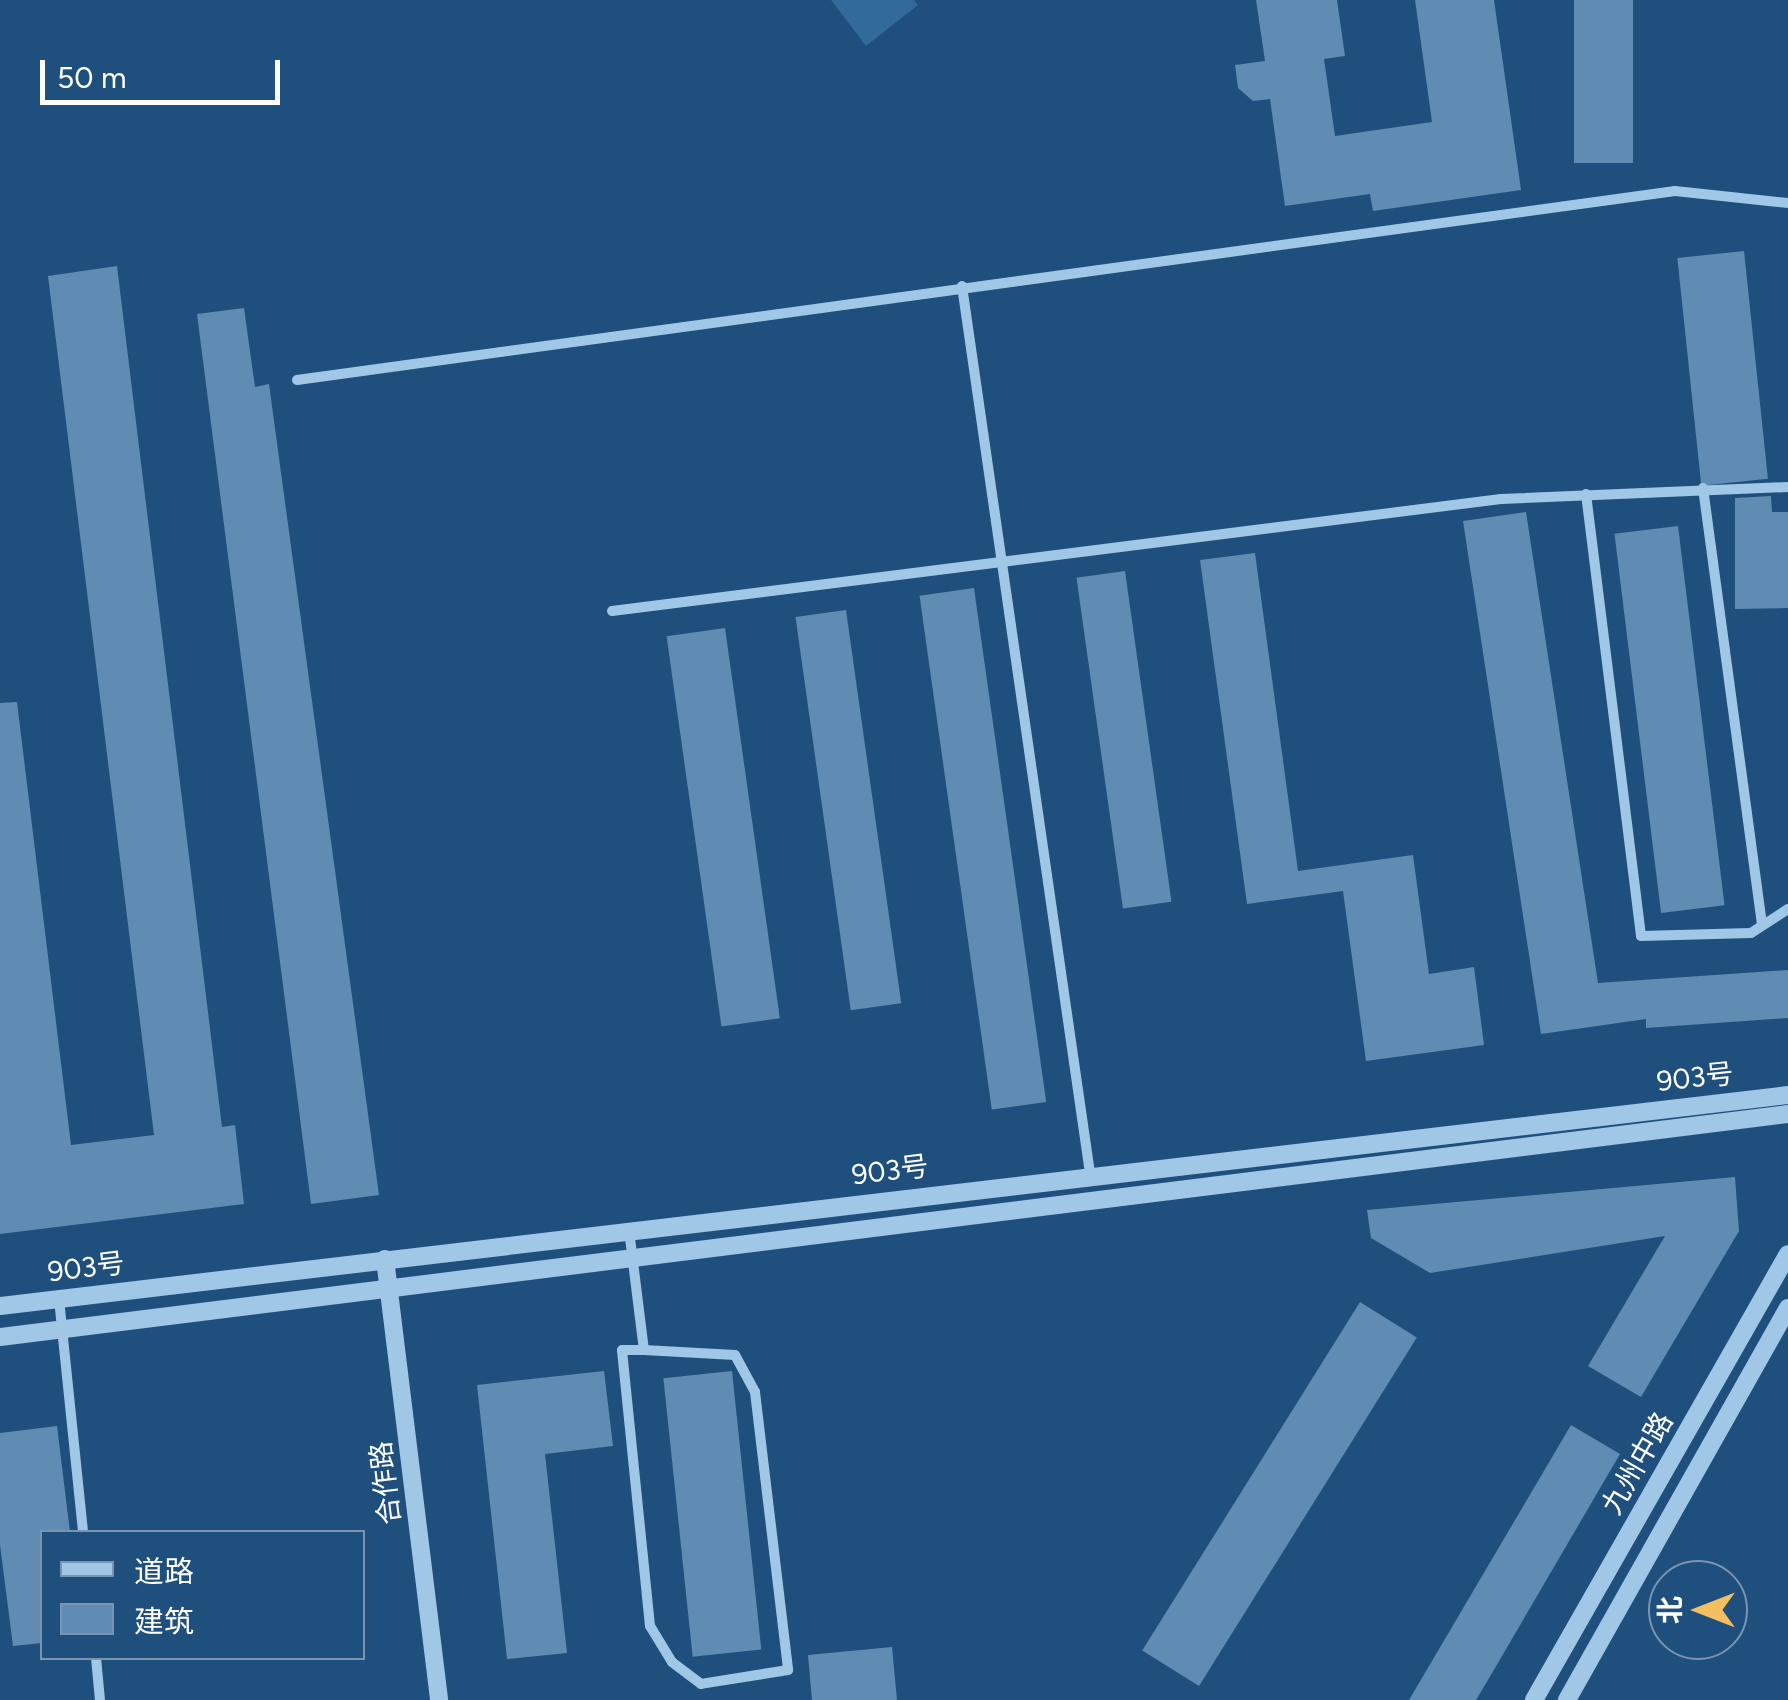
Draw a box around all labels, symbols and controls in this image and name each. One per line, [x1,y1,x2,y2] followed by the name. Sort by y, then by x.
[45,40,285,102] scale bar
[57,59,126,96] text: 50 m
[1655,1056,1735,1098] street label: 903号
[850,1149,930,1191] street label: 903号
[46,1246,126,1288] street label: 903号
[1594,1406,1680,1520] street label: 九州中路
[363,1439,407,1527] street label: 合作路
[40,1530,365,1660] legend
[134,1553,194,1590] text: 道路
[1648,1560,1748,1660] north arrow
[1653,1596,1687,1624] text: 北
[134,1603,194,1640] text: 建筑

